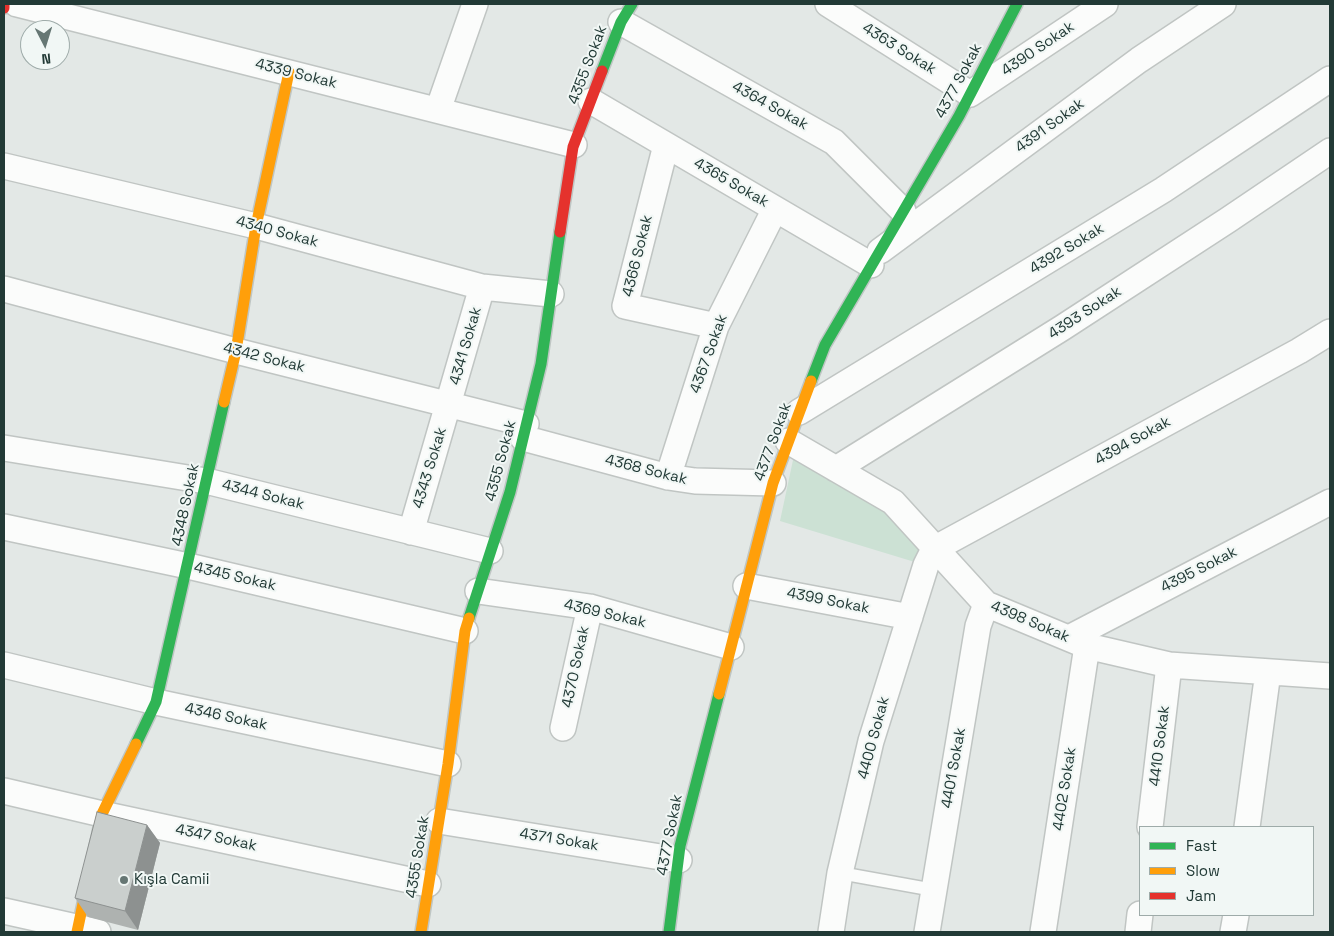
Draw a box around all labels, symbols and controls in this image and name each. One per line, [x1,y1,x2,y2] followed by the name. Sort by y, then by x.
[998,18,1078,80] street label: 4390 Sokak
[859,19,939,79] street label: 4363 Sokak
[20,20,70,70] north arrow
[565,23,611,107] street label: 4355 Sokak
[932,40,986,122] street label: 4377 Sokak
[41,50,52,68] text: N
[253,55,339,93] street label: 4339 Sokak
[729,78,811,134] street label: 4364 Sokak
[1012,95,1088,157] street label: 4391 Sokak
[690,154,772,212] street label: 4365 Sokak
[234,212,320,252] street label: 4340 Sokak
[619,213,657,299] street label: 4366 Sokak
[1027,220,1107,278] street label: 4392 Sokak
[1045,283,1125,343] street label: 4393 Sokak
[446,305,486,387] street label: 4341 Sokak
[686,312,732,396] street label: 4367 Sokak
[221,339,307,377] street label: 4342 Sokak
[750,400,796,484] street label: 4377 Sokak
[1092,413,1174,469] street label: 4394 Sokak
[482,418,520,504] street label: 4355 Sokak
[409,425,451,511] street label: 4343 Sokak
[603,451,689,489] street label: 4368 Sokak
[168,462,204,548] street label: 4348 Sokak
[220,476,306,514] street label: 4344 Sokak
[1158,543,1240,597] street label: 4395 Sokak
[192,559,278,595] street label: 4345 Sokak
[785,584,871,618] street label: 4399 Sokak
[562,596,648,632] street label: 4369 Sokak
[988,597,1072,647] street label: 4398 Sokak
[559,624,593,710] street label: 4370 Sokak
[854,695,894,781] street label: 4400 Sokak
[183,699,269,735] street label: 4346 Sokak
[1146,705,1174,787] street label: 4410 Sokak
[938,726,970,810] street label: 4401 Sokak
[1050,746,1080,832] street label: 4402 Sokak
[653,793,687,877] street label: 4377 Sokak
[403,814,433,900] street label: 4355 Sokak
[174,821,258,855] street label: 4347 Sokak
[518,825,600,855] street label: 4371 Sokak
[1139,826,1314,916] legend
[1186,836,1217,855] text: Fast
[1186,861,1220,880] text: Slow
[134,871,209,889] place label: Kışla Camii
[118,874,130,886] marker: Kışla Camii
[1186,886,1216,905] text: Jam

